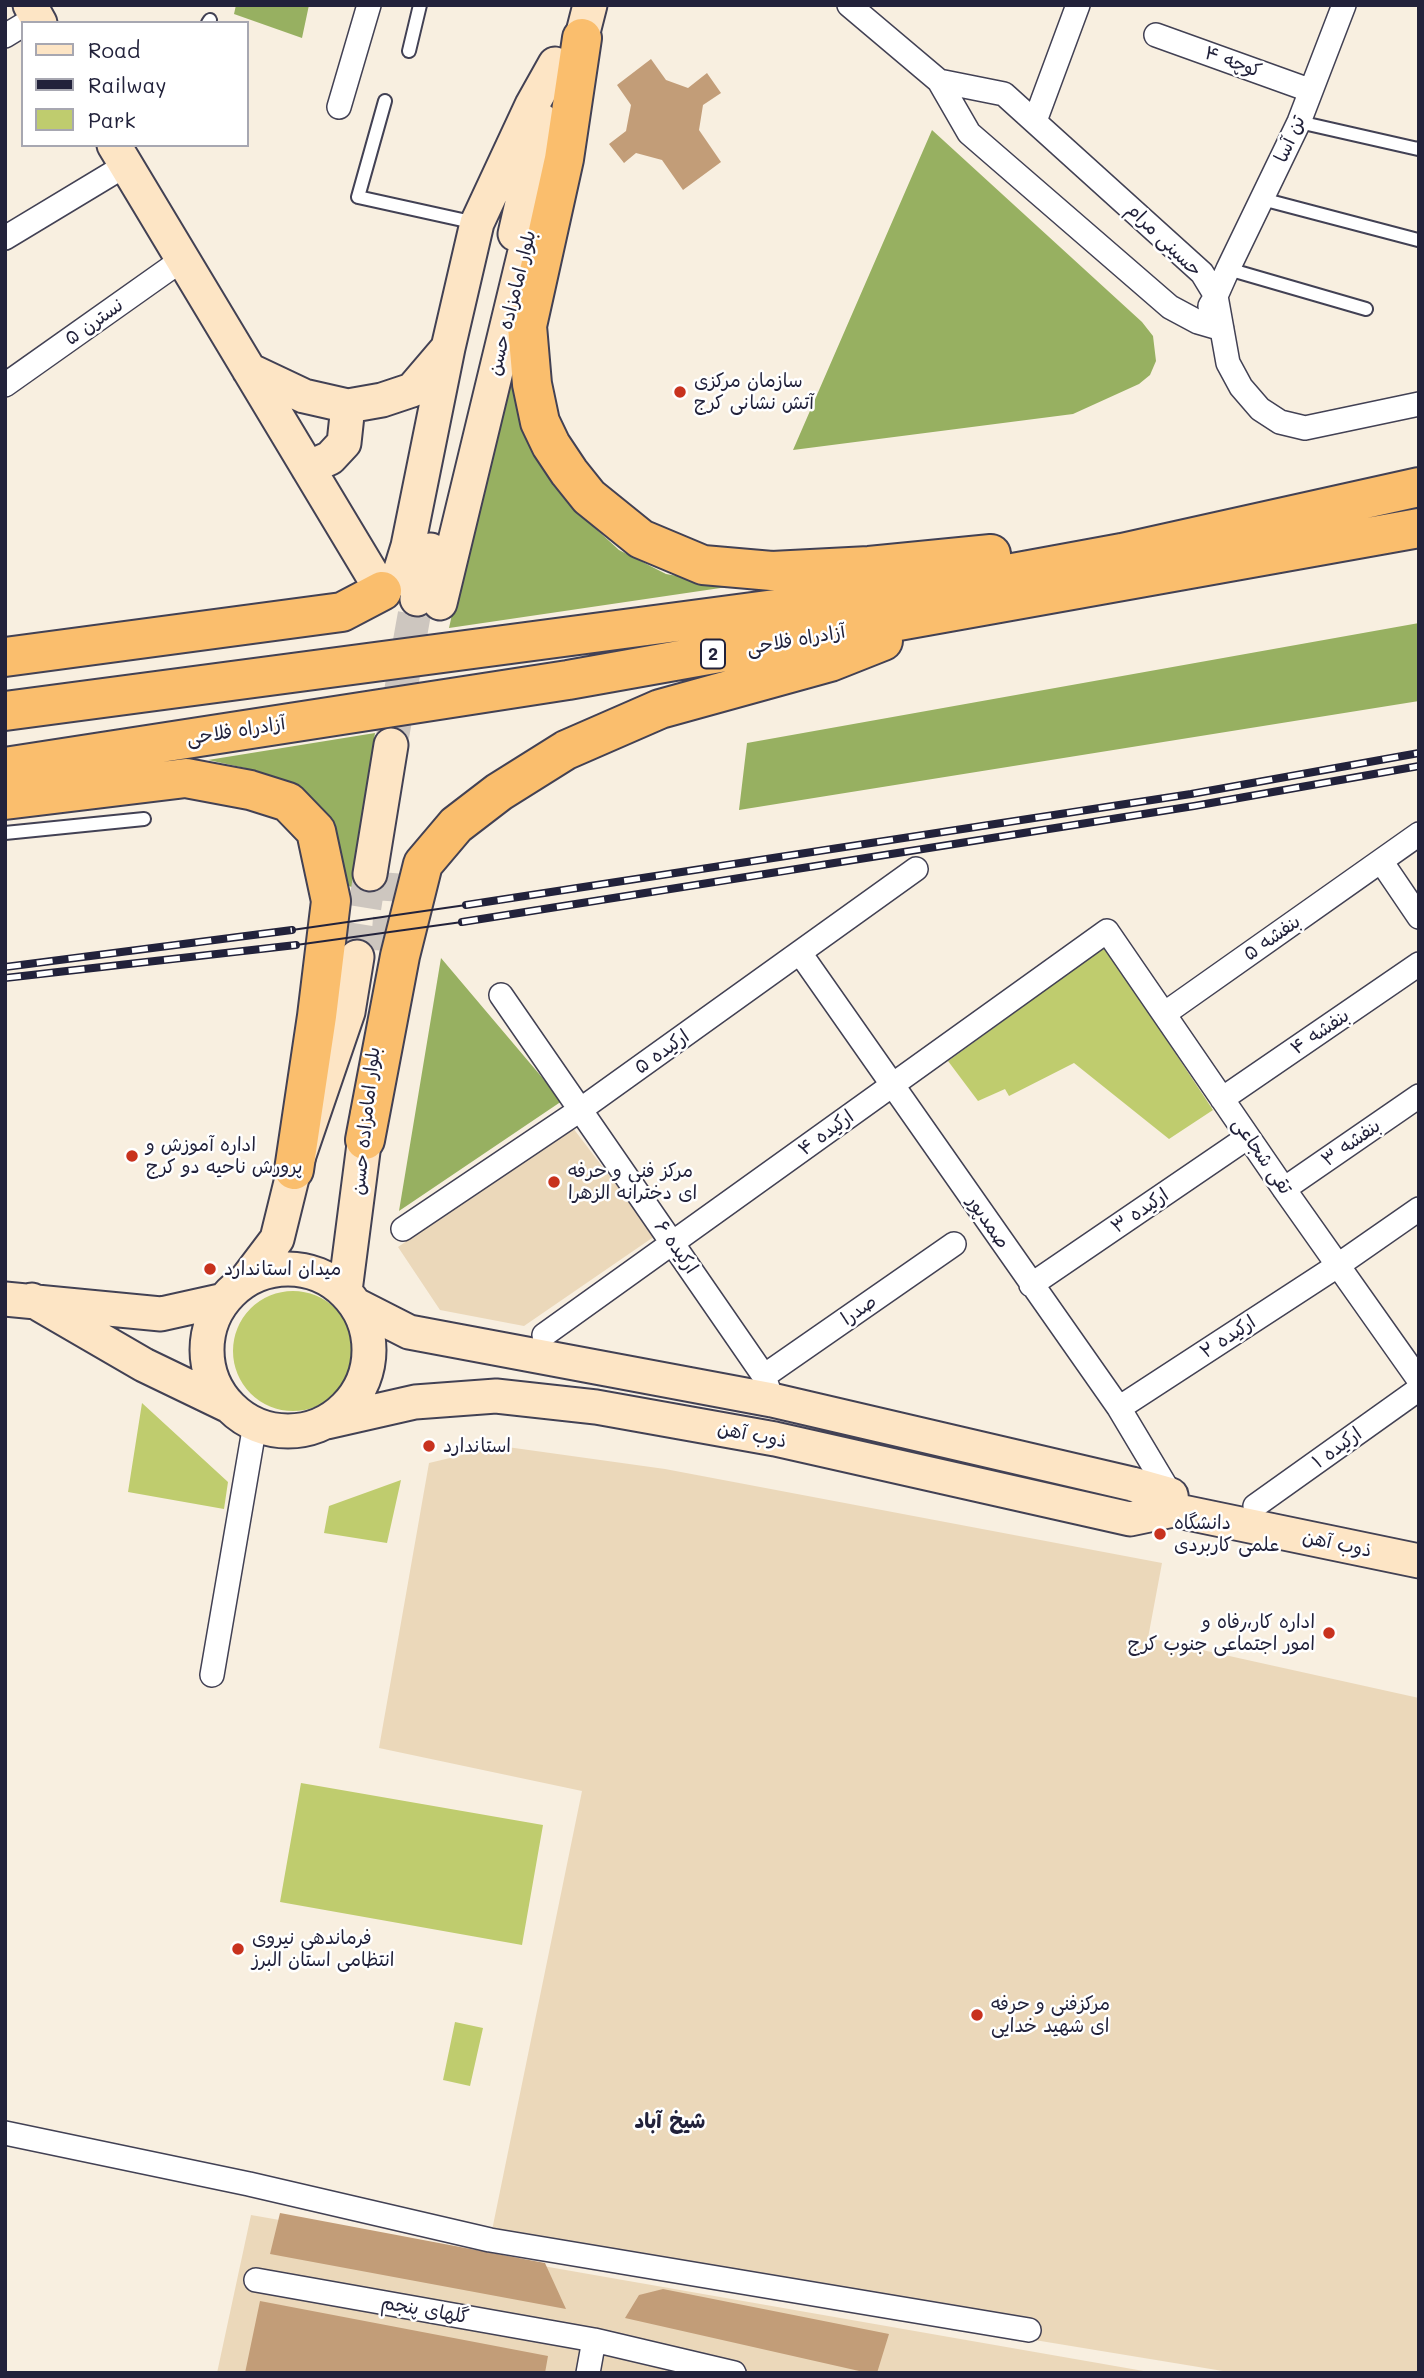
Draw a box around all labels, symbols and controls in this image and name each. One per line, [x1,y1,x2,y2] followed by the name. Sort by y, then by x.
[21,21,248,147] legend
[88,36,140,63] text: Road
[1201,41,1265,83] street label: کوچه ۴
[88,71,167,98] text: Railway
[88,106,136,133] text: Park
[1270,112,1310,166] street label: تن آسا
[1122,198,1206,282] street label: حسینی مرام
[483,228,541,378] street label: بلوار امامزاده حسن
[60,294,128,350] street label: نسترن ۵
[694,370,814,414] place label: سازمان مرکزی آتش نشانی کرج
[672,384,688,400] marker: سازمان مرکزی آتش نشانی کرج
[745,620,847,660] street label: آزادراه فلاحی
[701,640,725,668] road number: 2
[185,712,287,750] street label: آزادراه فلاحی
[1239,910,1305,966] street label: بنفشه ۵
[1286,1004,1354,1060] street label: بنفشه ۴
[630,1025,694,1079] street label: ارکیده ۵
[347,1046,385,1196] street label: بلوار امامزاده حسن
[794,1105,858,1161] street label: ارکیده ۴
[1227,1113,1297,1199] street label: تقی شجاعی
[1317,1114,1385,1172] street label: بنفشه ۳
[146,1134,303,1178] place label: اداره آموزش و پرورش ناحیه دو کرج
[124,1148,140,1164] marker: اداره آموزش و پرورش ناحیه دو کرج
[568,1160,697,1204] place label: مرکز فنی و حرفه ای دخترانه الزهرا
[546,1174,562,1190] marker: مرکز فنی و حرفه ای دخترانه الزهرا
[1107,1184,1173,1238] street label: ارکیده ۳
[962,1191,1014,1253] street label: صمدپور
[649,1216,703,1278] street label: ارکیده ۶
[224,1258,341,1280] place label: میدان استاندارد
[202,1261,218,1277] marker: میدان استاندارد
[837,1290,881,1330] street label: صدرا
[1196,1311,1260,1363] street label: ارکیده ۲
[715,1417,789,1453] street label: ذوب آهن
[1308,1422,1366,1474] street label: ارکیده ۱
[443,1435,511,1457] place label: استاندارد
[421,1438,437,1454] marker: استاندارد
[1174,1512,1279,1556] place label: دانشگاه علمی کاربردی
[1152,1526,1168,1542] marker: دانشگاه علمی کاربردی
[1300,1526,1374,1562] street label: ذوب آهن
[1128,1611,1315,1655] place label: اداره کار،رفاه و امور اجتماعی جنوب کرج
[1321,1625,1337,1641] marker: اداره کار،رفاه و امور اجتماعی جنوب کرج
[252,1927,394,1971] place label: فرماندهی نیروی انتظامی استان البرز
[230,1941,246,1957] marker: فرماندهی نیروی انتظامی استان البرز
[991,1993,1110,2037] place label: مرکزفنی و حرفه ای شهید خدایی
[969,2007,985,2023] marker: مرکزفنی و حرفه ای شهید خدایی
[635,2109,705,2135] district label: شیخ آباد
[379,2291,471,2329] street label: گلهای پنجم

